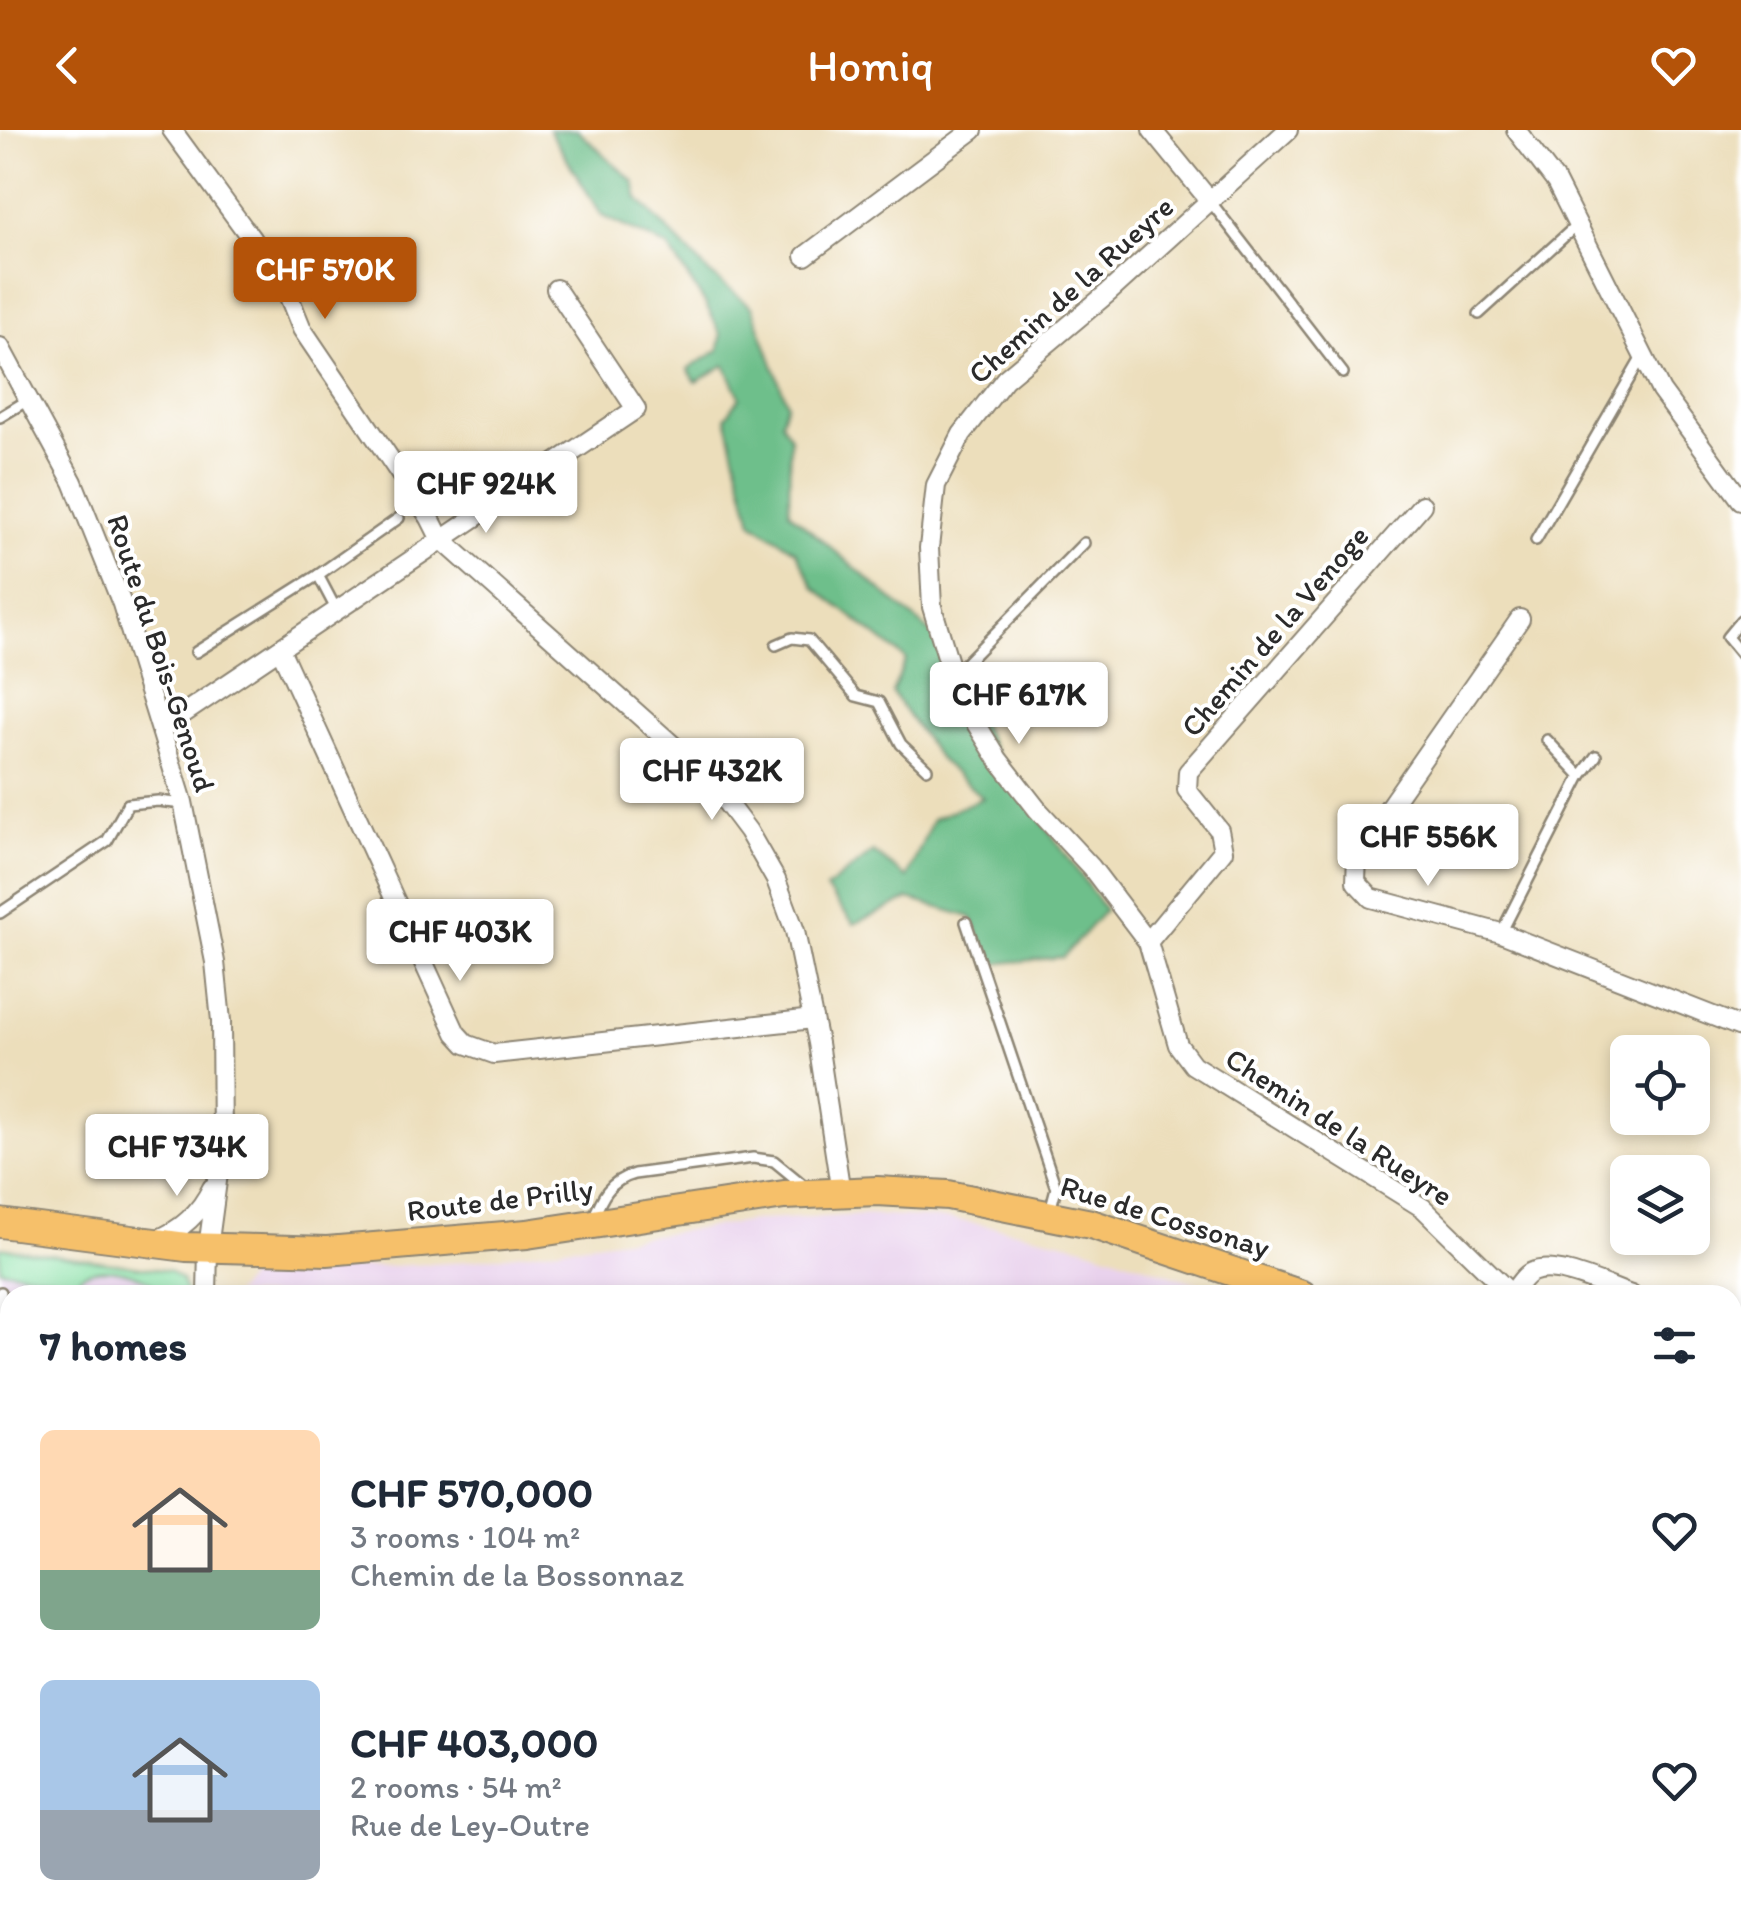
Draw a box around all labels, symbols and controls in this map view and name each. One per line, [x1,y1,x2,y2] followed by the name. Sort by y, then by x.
[40,38,95,93] icon: back
[807,38,934,92] text: Homiq
[1646,38,1701,93] icon: heart
[960,188,1181,391] street label: Chemin de la Rueyre
[222,237,428,322] pin: CHF 570K
[255,250,395,288] text: CHF 570K
[383,451,589,536] pin: CHF 924K
[416,464,556,502] text: CHF 924K
[99,510,224,796] street label: Route du Bois-Genoud
[1173,517,1376,744] street label: Chemin de la Venoge
[916,662,1122,747] pin: CHF 617K
[952,675,1086,713] text: CHF 617K
[609,738,815,823] pin: CHF 432K
[642,751,782,789] text: CHF 432K
[1325,804,1531,889] pin: CHF 556K
[1359,817,1497,855] text: CHF 556K
[357,899,563,984] pin: CHF 403K
[388,912,532,950] text: CHF 403K
[1610,1035,1710,1255] map controls
[1610,1035,1710,1135] button: locate
[1219,1039,1460,1214] street label: Chemin de la Rueyre
[74,1114,280,1199] pin: CHF 734K
[107,1127,247,1165] text: CHF 734K
[1610,1155,1710,1255] button: layers
[1056,1167,1274,1266] street label: Rue de Cossonay
[405,1170,595,1229] street label: Route de Prilly
[1647,1318,1702,1373] icon: filters
[40,1320,187,1371] text: 7 homes
[350,1467,593,1518] text: CHF 570,000
[120,1470,240,1590] icon: home
[1647,1503,1702,1558] icon: heart
[350,1518,580,1556] text: 3 rooms · 104 m²
[350,1556,684,1594] text: Chemin de la Bossonnaz
[350,1717,598,1768] text: CHF 403,000
[120,1720,240,1840] icon: home
[1647,1753,1702,1808] icon: heart
[350,1768,562,1806] text: 2 rooms · 54 m²
[350,1806,590,1844] text: Rue de Ley-Outre

